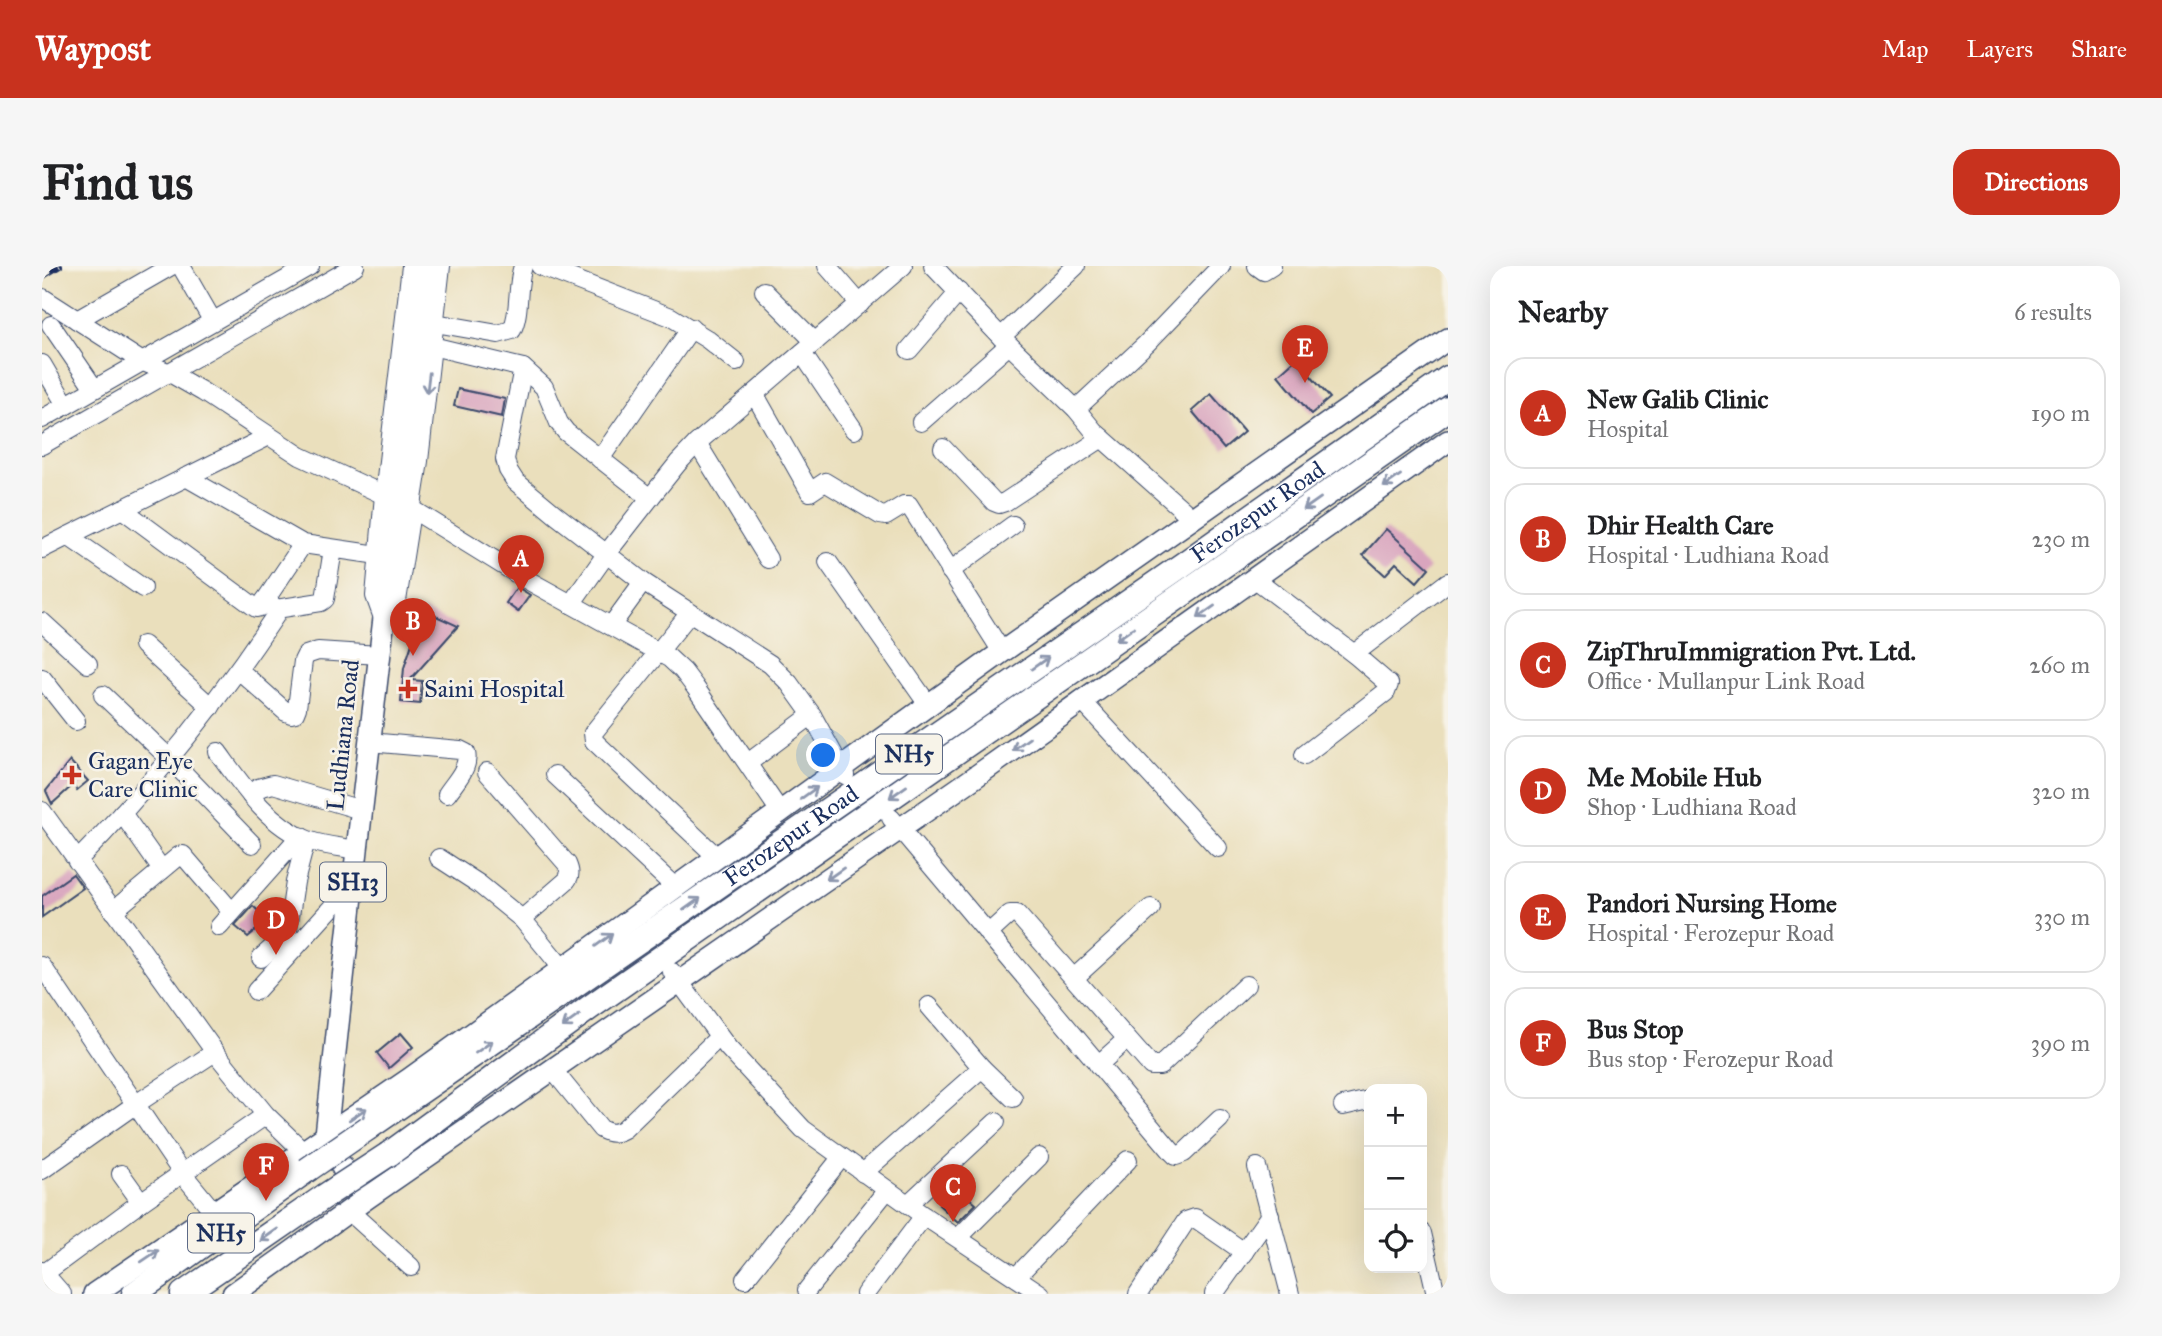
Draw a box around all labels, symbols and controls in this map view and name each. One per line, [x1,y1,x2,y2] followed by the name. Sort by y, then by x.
[35,29,151,69] text: Waypost
[1882,34,1929,64] text: Map
[1967,34,2033,64] text: Layers
[2071,34,2127,64] text: Share
[1953,149,2120,215] button: Directions
[42,153,193,212] text: Find us
[1518,294,1608,330] text: Nearby
[2014,298,2092,326] text: 6 results
[1282,325,1328,383] pin: E
[422,371,435,393] one-way arrow
[1587,383,1768,415] text: New Galib Clinic
[1535,399,1551,427] text: A
[2031,399,2090,427] text: 190 m
[1587,415,1669,443] text: Hospital
[1184,454,1331,570] street label: Ferozepur Road
[1383,474,1402,488] one-way arrow
[1303,497,1322,512] one-way arrow
[1587,509,1774,541] text: Dhir Health Care
[1535,525,1551,553] text: B
[2032,525,2090,553] text: 230 m
[498,535,544,593] pin: A
[1587,541,1829,569] text: Hospital · Ludhiana Road
[390,598,436,656] pin: B
[1197,605,1216,619] one-way arrow
[1116,627,1135,641] one-way arrow
[1587,635,1916,667] text: ZipThruImmigration Pvt. Ltd.
[1535,651,1551,679] text: C
[2029,651,2090,679] text: 260 m
[1030,656,1049,670] one-way arrow
[320,658,366,812] street label: Ludhiana Road
[1587,667,1865,695] text: Office · Mullanpur Link Road
[424,674,565,704] place label: Saini Hospital
[398,679,418,699] marker: Saini Hospital
[876,734,942,774] road number: NH5
[1012,737,1031,751] one-way arrow
[806,738,840,772] your location
[88,746,198,804] place label: Gagan Eye Care Clinic
[1587,761,1762,793] text: Me Mobile Hub
[62,765,82,785] marker: Gagan Eye Care Clinic
[1534,777,1552,805] text: D
[2032,777,2090,805] text: 320 m
[717,778,864,893] street label: Ferozepur Road
[889,785,908,799] one-way arrow
[799,786,818,800] one-way arrow
[1587,793,1797,821] text: Shop · Ludhiana Road
[320,862,386,902] road number: SH13
[825,867,845,881] one-way arrow
[1587,887,1837,919] text: Pandori Nursing Home
[253,897,299,955] pin: D
[682,897,701,911] one-way arrow
[1535,903,1551,931] text: E
[2034,903,2090,931] text: 330 m
[1587,919,1834,947] text: Hospital · Ferozepur Road
[594,933,613,947] one-way arrow
[1587,1013,1684,1045] text: Bus Stop
[562,1014,581,1028] one-way arrow
[1535,1029,1551,1057] text: F
[2031,1029,2090,1057] text: 390 m
[474,1040,493,1054] one-way arrow
[1587,1045,1833,1073] text: Bus stop · Ferozepur Road
[1364,1084,1427,1273] map controls
[1364,1084,1427,1147] button: +
[348,1106,367,1121] one-way arrow
[243,1143,289,1201] pin: F
[1364,1147,1427,1210] button: −
[930,1164,976,1222] pin: C
[1364,1210,1427,1273] button: locate
[188,1214,254,1252] road number: NH5
[259,1228,279,1242] one-way arrow
[140,1248,159,1263] one-way arrow

